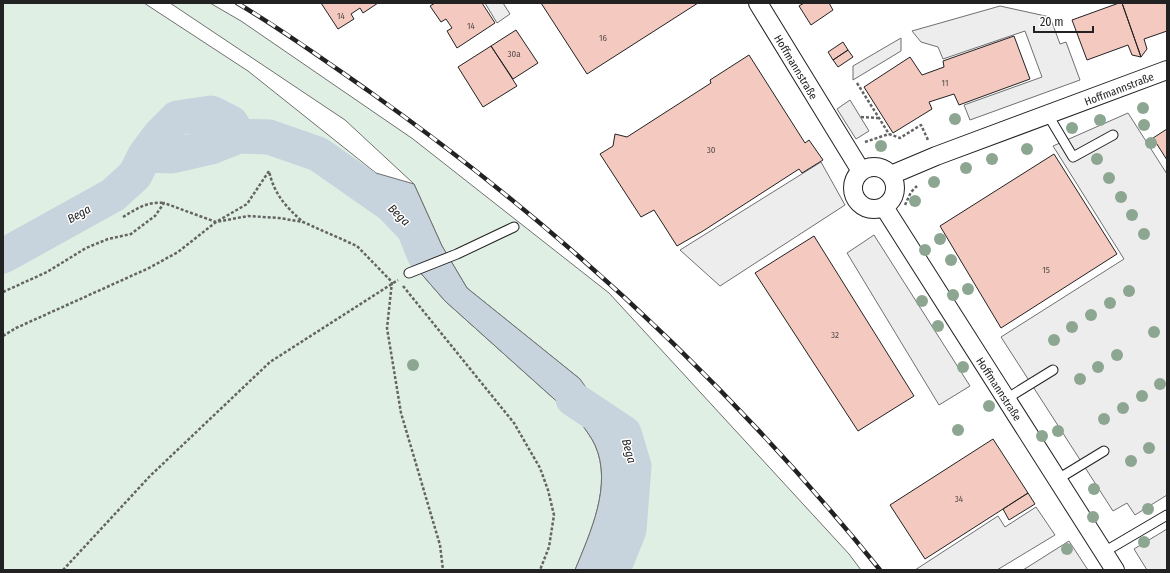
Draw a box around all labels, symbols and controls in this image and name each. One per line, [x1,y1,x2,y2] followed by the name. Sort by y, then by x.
[1034,8,1093,34] scale bar
[337,11,346,21] house number: 14
[1040,15,1064,29] text: 20 m
[467,21,476,31] house number: 14
[599,33,608,43] house number: 16
[771,33,820,102] street label: Hoffmannstraße
[507,49,521,59] house number: 30a
[1083,70,1156,109] street label: Hoffmannstraße
[942,78,948,88] house number: 11
[707,145,716,155] house number: 30
[385,201,413,229] water label: Bega
[65,202,93,226] water label: Bega
[1042,265,1050,275] house number: 15
[831,330,839,340] house number: 32
[973,355,1024,423] street label: Hoffmannstraße
[619,437,639,465] water label: Bega
[955,494,964,504] house number: 34

